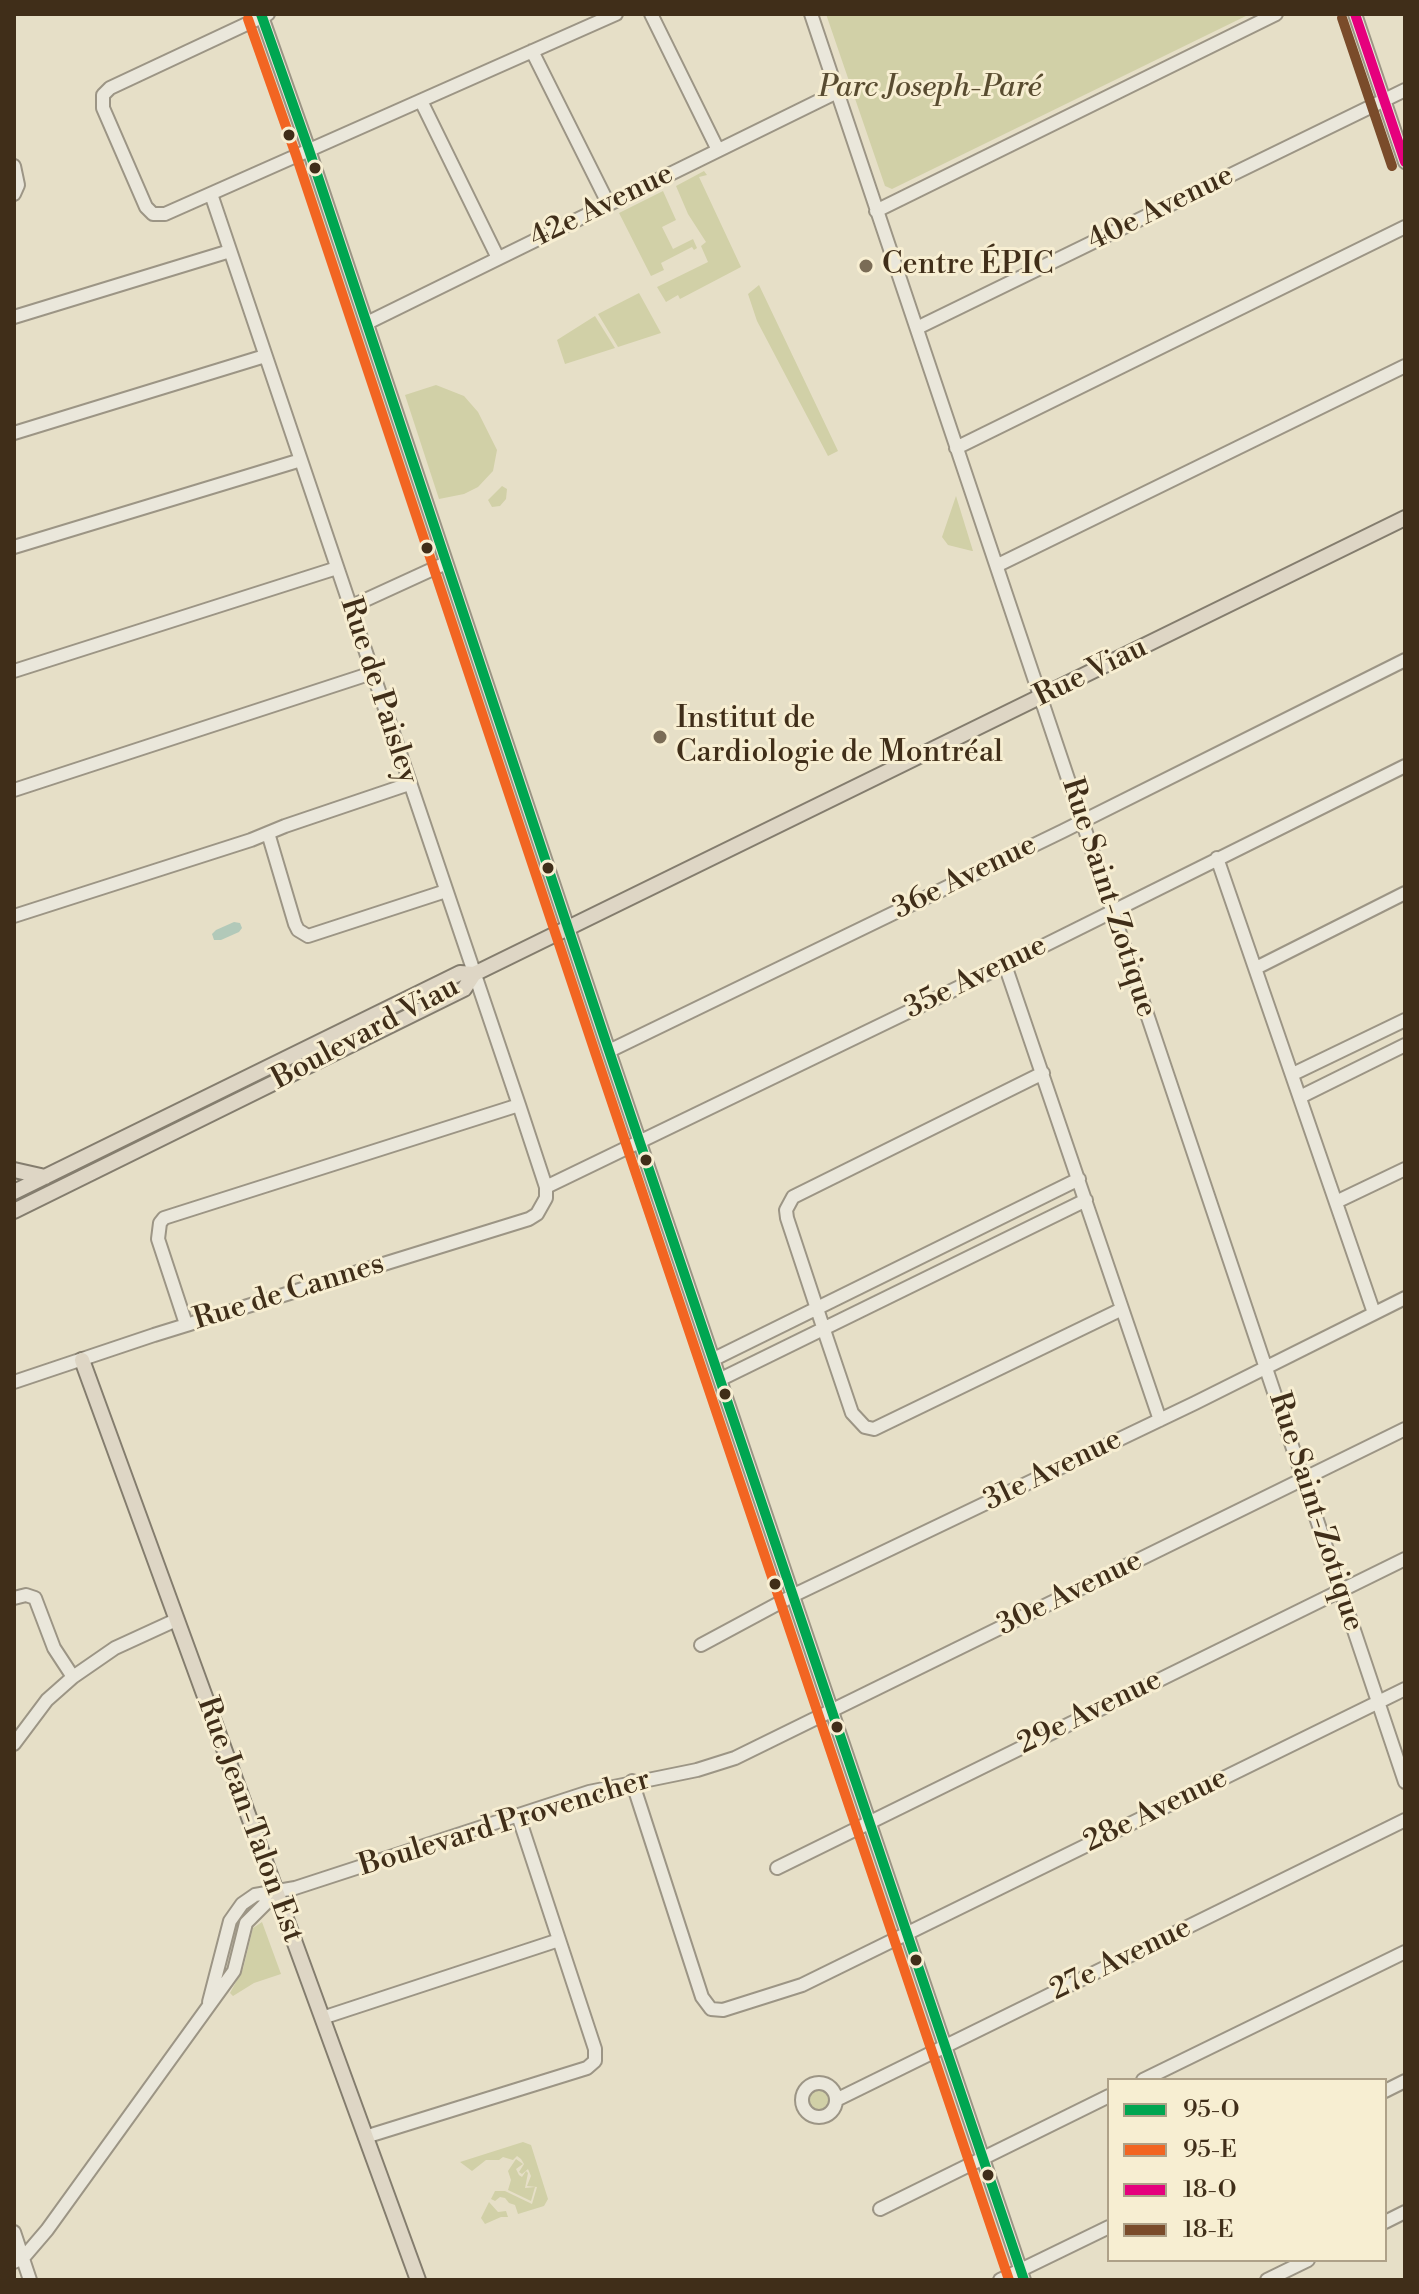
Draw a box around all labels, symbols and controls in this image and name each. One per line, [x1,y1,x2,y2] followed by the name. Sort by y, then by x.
[819,71,1041,107] park label: Parc Joseph-Paré
[281,127,297,143] unlabelled marker
[524,157,680,257] street label: 42e Avenue
[1082,158,1240,260] street label: 40e Avenue
[307,160,323,176] unlabelled marker
[882,248,1054,284] place label: Centre ÉPIC
[857,257,875,275] marker: Centre ÉPIC
[419,540,435,556] unlabelled marker
[331,594,425,788] street label: Rue de Paisley
[1029,630,1153,716] street label: Rue Viau
[676,702,1003,772] place label: Institut de Cardiologie de Montréal
[651,728,669,746] marker: Institut de Cardiologie de Montréal
[1052,774,1164,1022] street label: Rue Saint-Zotique
[887,828,1043,928] street label: 36e Avenue
[540,860,556,876] unlabelled marker
[899,928,1053,1028] street label: 35e Avenue
[266,970,466,1098] street label: Boulevard Viau
[638,1152,654,1168] unlabelled marker
[189,1247,389,1339] street label: Rue de Cannes
[717,1386,733,1402] unlabelled marker
[1259,1388,1371,1636] street label: Rue Saint-Zotique
[978,1422,1128,1520] street label: 31e Avenue
[992,1543,1148,1645] street label: 30e Avenue
[767,1576,783,1592] unlabelled marker
[1012,1663,1168,1763] street label: 29e Avenue
[188,1692,310,1948] street label: Rue Jean-Talon Est
[829,1719,845,1735] unlabelled marker
[1078,1761,1234,1861] street label: 28e Avenue
[355,1763,655,1885] street label: Boulevard Provencher
[1045,1910,1197,2010] street label: 27e Avenue
[908,1952,924,1968] unlabelled marker
[1107,2078,1387,2262] legend
[1183,2095,1240,2125] text: 95-O
[1183,2135,1237,2165] text: 95-E
[980,2167,996,2183] unlabelled marker
[1183,2175,1236,2205] text: 18-O
[1183,2215,1234,2245] text: 18-E

